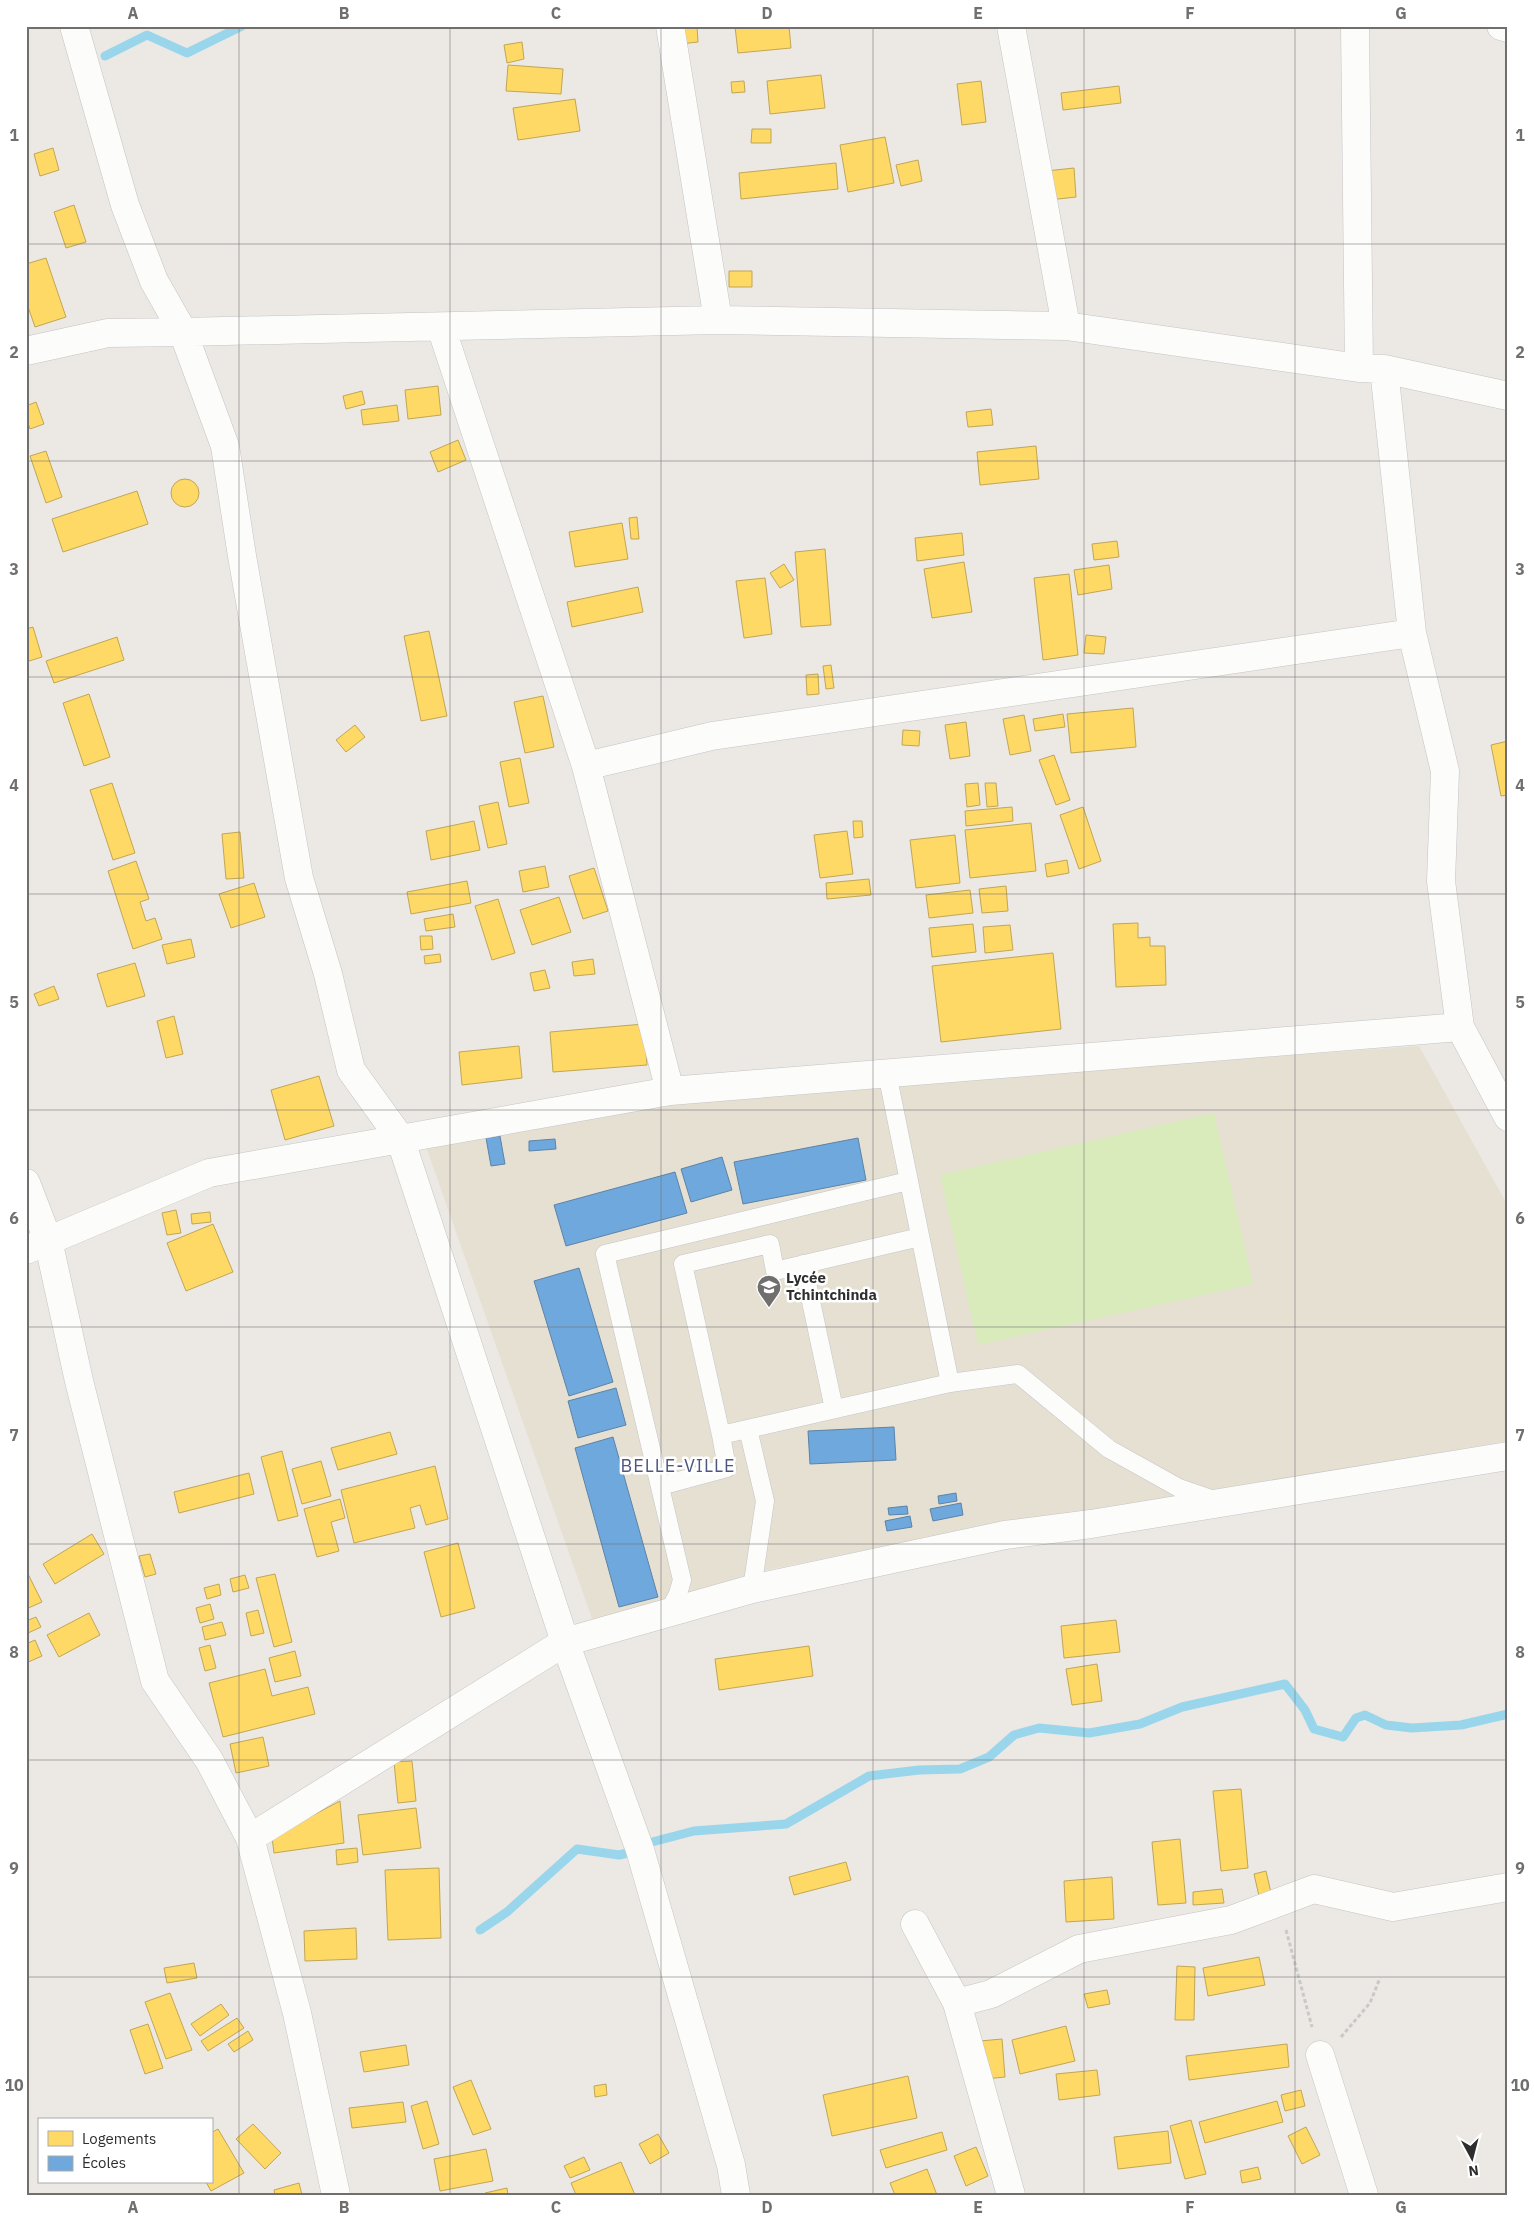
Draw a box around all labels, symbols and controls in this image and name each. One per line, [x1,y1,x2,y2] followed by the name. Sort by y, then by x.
[128,3,139,23] text: A
[339,3,350,23] text: B
[551,3,561,23] text: C
[761,3,773,23] text: D
[973,3,983,23] text: E
[1185,3,1195,23] text: F
[1395,3,1407,23] text: G
[9,125,19,145] text: 1
[1515,125,1525,145] text: 1
[9,342,19,362] text: 2
[1515,342,1525,362] text: 2
[9,559,19,579] text: 3
[1515,559,1525,579] text: 3
[9,775,19,795] text: 4
[1515,775,1525,795] text: 4
[9,992,19,1012] text: 5
[1515,992,1525,1012] text: 5
[9,1208,19,1228] text: 6
[1515,1208,1525,1228] text: 6
[786,1268,877,1304] place label: Lycée Tchintchinda
[756,1274,782,1308] school or university icon: Lycée Tchintchinda
[9,1425,19,1445] text: 7
[1515,1425,1525,1445] text: 7
[620,1454,736,1477] district label: BELLE-VILLE
[9,1642,19,1662] text: 8
[1515,1642,1525,1662] text: 8
[9,1858,19,1878] text: 9
[1515,1858,1525,1878] text: 9
[4,2075,24,2095] text: 10
[1510,2075,1530,2095] text: 10
[38,2118,212,2184] legend
[82,2129,156,2148] text: Logements
[1446,2134,1496,2184] north arrow
[82,2153,126,2172] text: Écoles
[1467,2161,1480,2180] text: N
[128,2197,139,2217] text: A
[339,2197,350,2217] text: B
[551,2197,561,2217] text: C
[761,2197,773,2217] text: D
[973,2197,983,2217] text: E
[1185,2197,1195,2217] text: F
[1395,2197,1407,2217] text: G

